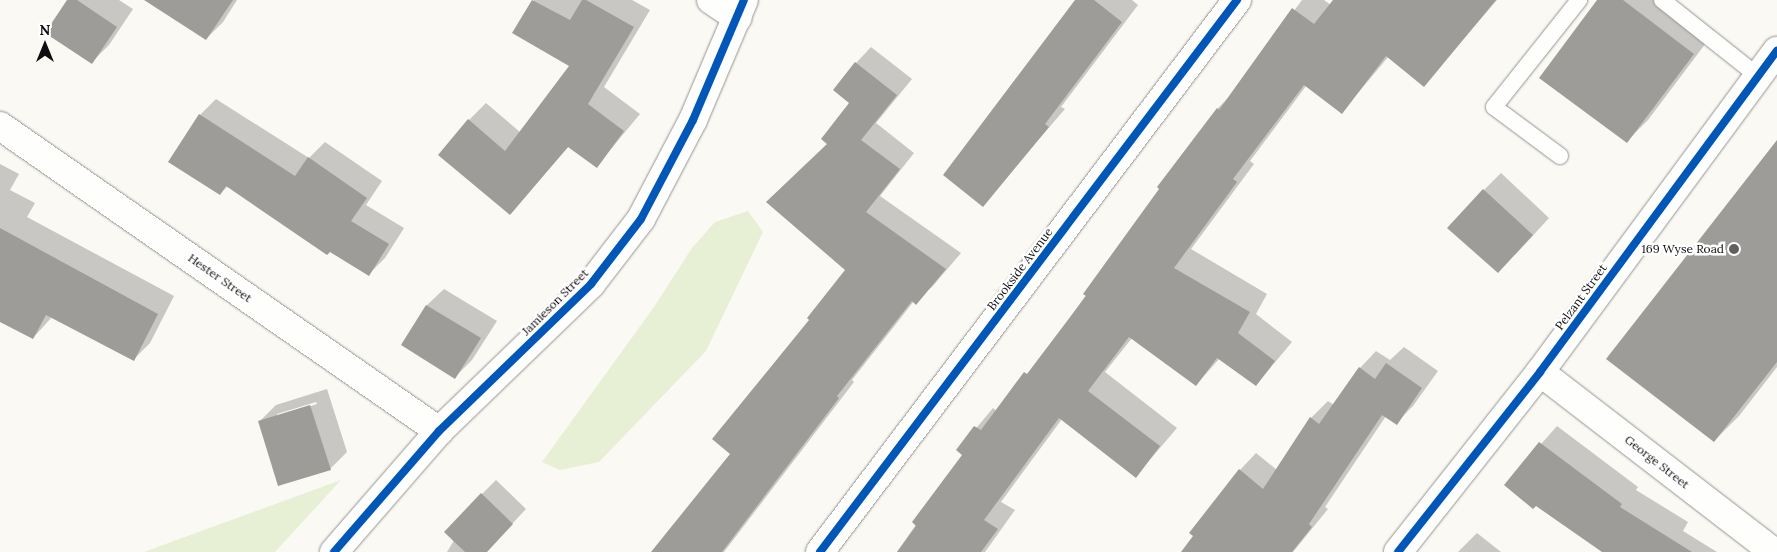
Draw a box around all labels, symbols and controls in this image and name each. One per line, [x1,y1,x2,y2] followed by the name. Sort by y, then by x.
[20,20,70,70] north arrow
[40,21,50,39] text: N
[984,225,1056,313] street label: Brookside Avenue
[1641,242,1724,256] place label: 169 Wyse Road
[1728,243,1740,255] marker: 169 Wyse Road
[185,251,255,305] street label: Hester Street
[1552,261,1610,333] street label: Pelzant Street
[519,266,591,338] street label: Jamieson Street
[1622,432,1692,492] street label: George Street

